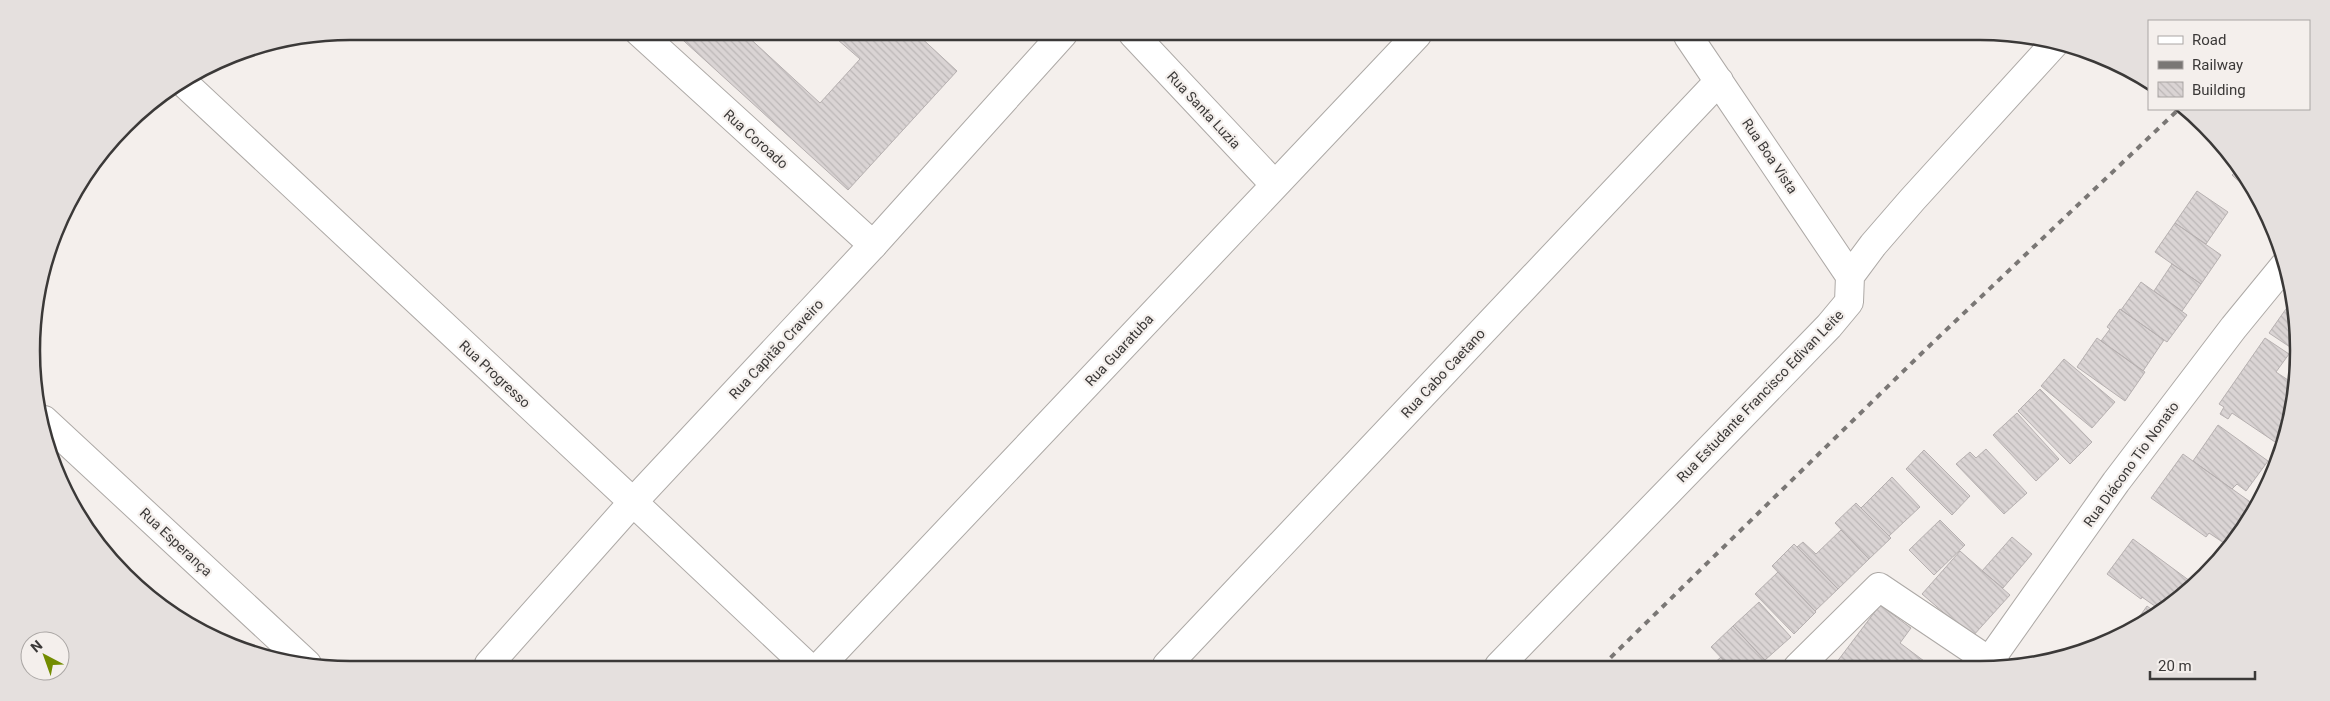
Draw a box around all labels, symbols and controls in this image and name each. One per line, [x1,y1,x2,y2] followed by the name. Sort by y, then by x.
[2148,20,2310,110] legend
[2192,31,2226,49] text: Road
[2192,56,2243,74] text: Railway
[1164,68,1244,152] street label: Rua Santa Luzia
[2192,81,2246,99] text: Building
[721,106,791,172] street label: Rua Coroado
[1739,115,1801,197] street label: Rua Boa Vista
[726,296,826,402] street label: Rua Capitão Craveiro
[1673,307,1847,485] street label: Rua Estudante Francisco Edivan Leite
[1082,311,1156,389] street label: Rua Guaratuba
[1398,325,1488,421] street label: Rua Cabo Caetano
[456,337,534,411] street label: Rua Progresso
[2080,398,2182,530] street label: Rua Diácono Tio Nonato
[137,505,215,579] street label: Rua Esperança
[20,631,70,681] north arrow
[27,637,45,655] text: N
[2150,648,2255,680] scale bar
[2158,657,2192,675] text: 20 m

